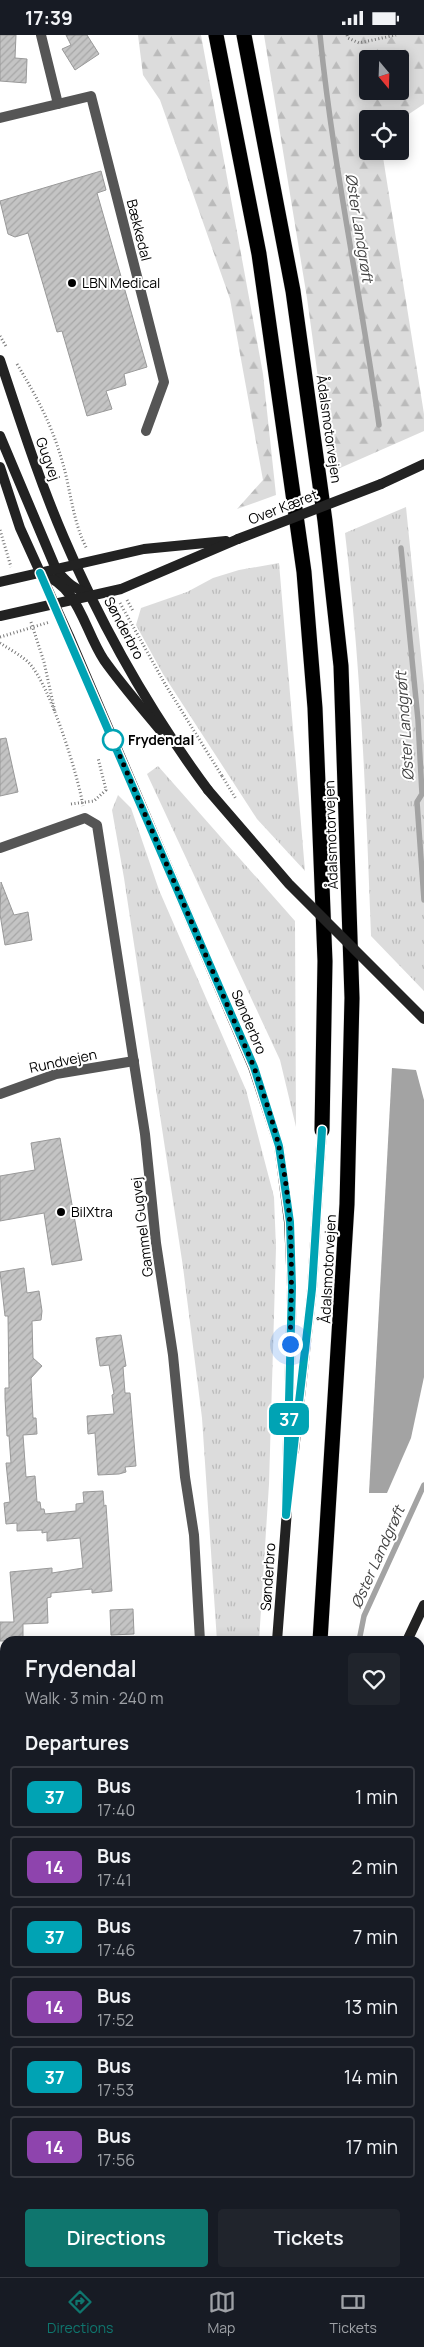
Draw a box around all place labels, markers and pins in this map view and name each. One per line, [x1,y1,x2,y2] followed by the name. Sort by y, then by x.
[82,273,160,292] place label: LBN Medical
[66,277,78,289] marker: LBN Medical
[102,729,124,751] marker: Frydendal
[128,730,194,749] place label: Frydendal
[71,1202,113,1221] place label: BilXtra
[55,1206,67,1218] marker: BilXtra

